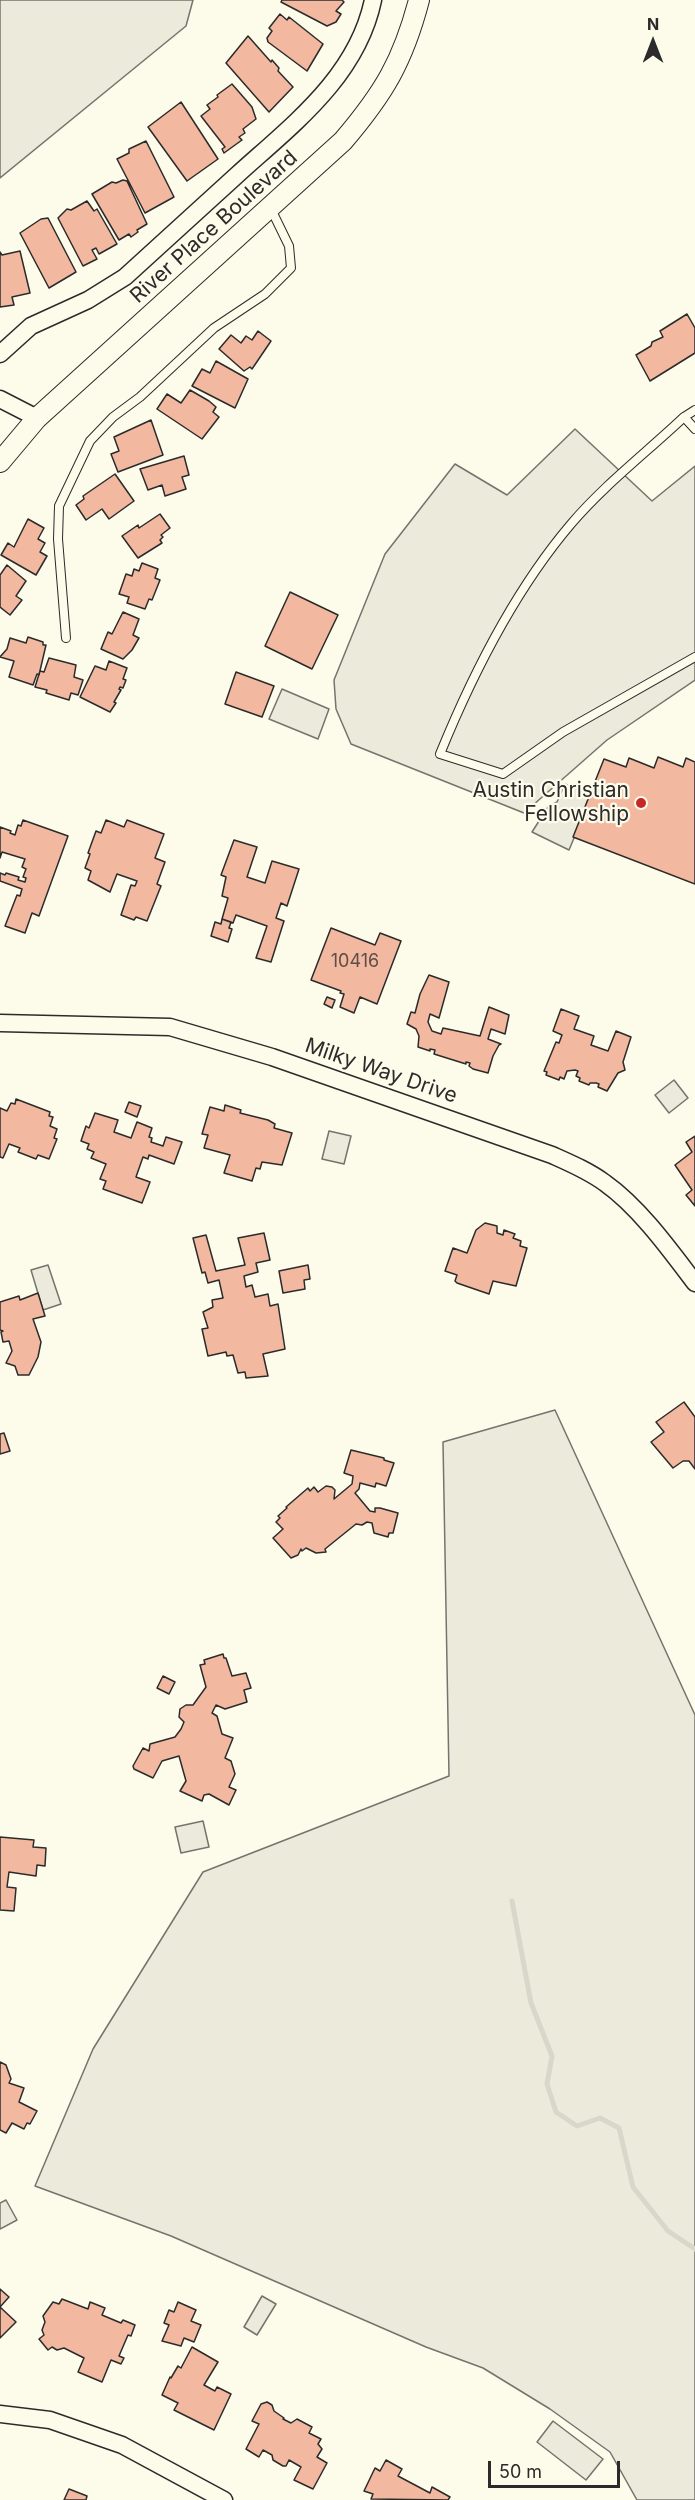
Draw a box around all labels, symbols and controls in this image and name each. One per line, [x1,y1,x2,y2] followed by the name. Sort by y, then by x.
[623,12,683,72] north arrow
[647,14,659,34] text: N
[125,145,303,309] street label: River Place Boulevard
[472,778,629,828] place label: Austin Christian Fellowship
[634,796,648,810] marker: Austin Christian Fellowship
[331,951,379,973] house number: 10416
[302,1033,460,1109] street label: Milky Way Drive
[491,2449,623,2487] scale bar
[499,2461,542,2482] text: 50 m

